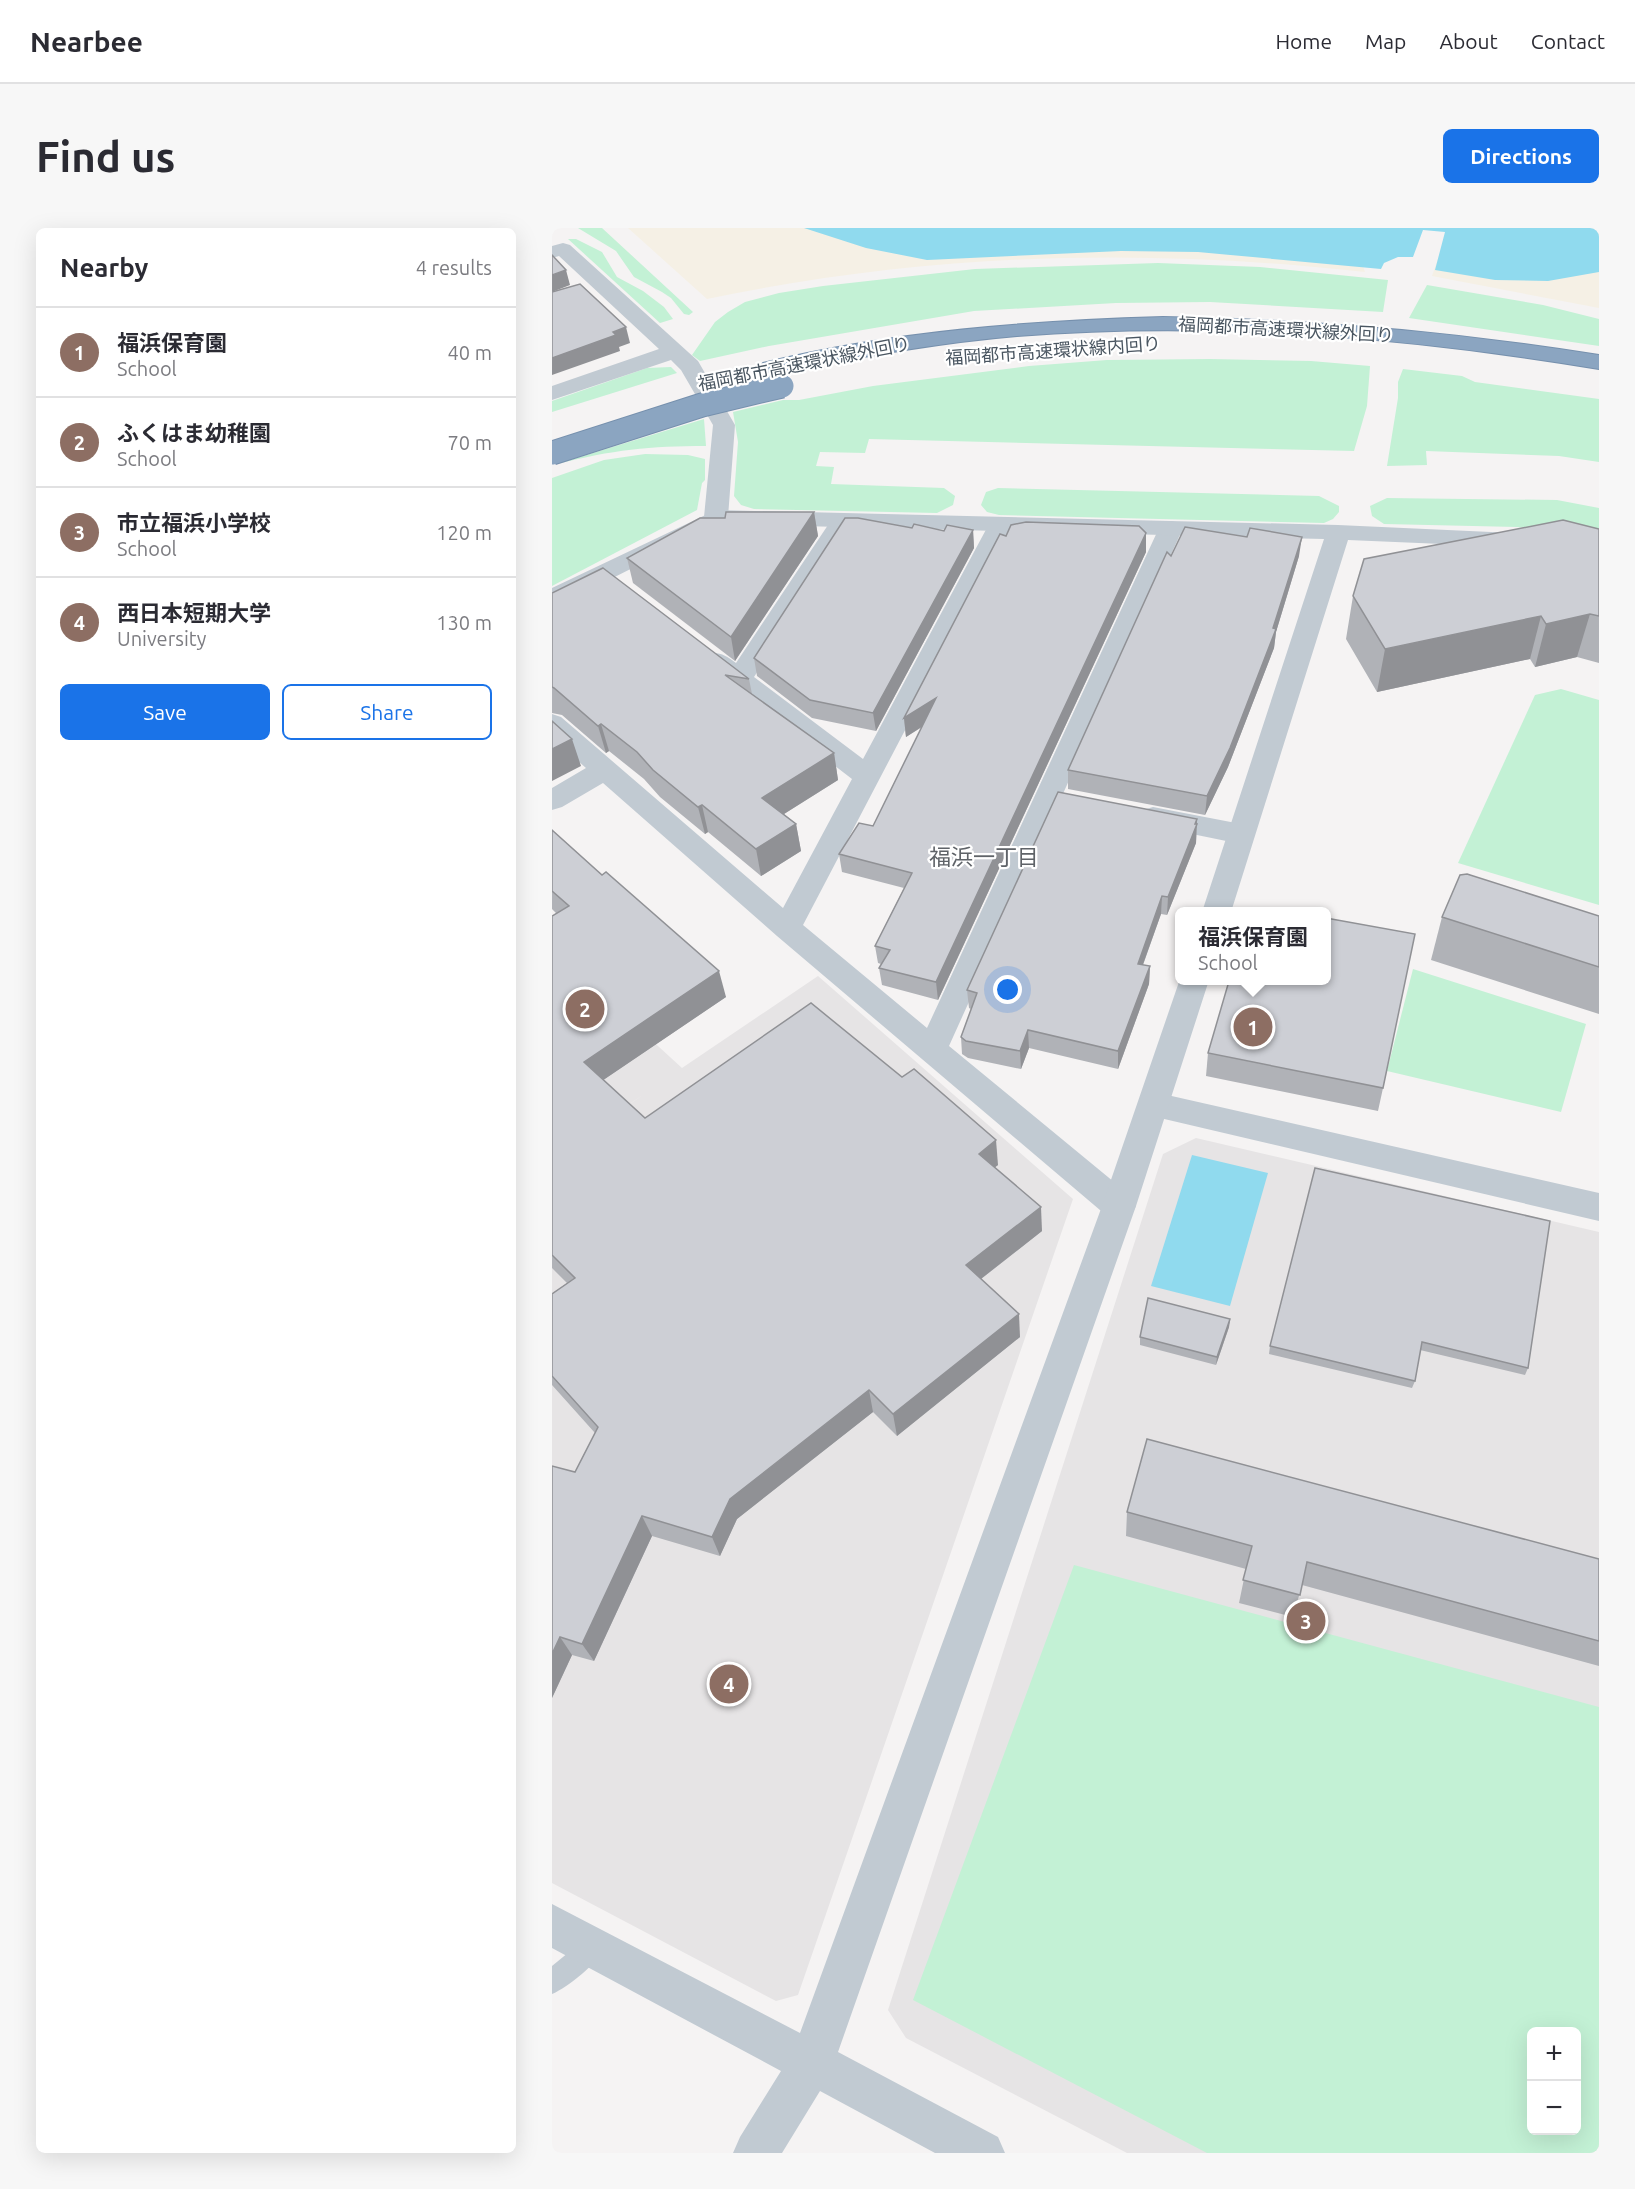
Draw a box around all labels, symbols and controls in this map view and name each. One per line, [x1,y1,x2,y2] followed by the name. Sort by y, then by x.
[30,26,143,57] text: Nearbee
[1275,29,1332,53] text: Home
[1365,29,1406,53] text: Map
[1439,29,1498,53] text: About
[1531,29,1605,53] text: Contact
[1443,129,1599,183] button: Directions
[36,133,175,180] text: Find us
[60,253,148,282] text: Nearby
[416,256,492,279] text: 4 results
[1178,313,1394,345] street label: 福岡都市高速環状線外回り
[117,330,227,355] text: 福浜保育園
[944,332,1161,368] street label: 福岡都市高速環状線内回り
[696,333,912,393] street label: 福岡都市高速環状線外回り
[74,341,85,364] text: 1
[448,341,492,364] text: 40 m
[117,357,177,380] text: School
[117,420,271,445] text: ふくはま幼稚園
[74,431,85,454] text: 2
[448,431,492,454] text: 70 m
[117,447,177,470] text: School
[117,510,271,535] text: 市立福浜小学校
[74,521,85,544] text: 3
[436,521,492,544] text: 120 m
[117,537,177,560] text: School
[117,600,271,625] text: 西日本短期大学
[74,611,85,634] text: 4
[436,611,492,634] text: 130 m
[117,627,206,650] text: University
[60,684,270,740] button: Save
[282,684,492,740] button: Share
[929,844,1039,869] district label: 福浜一丁目
[1175,907,1331,985] popup
[1198,924,1308,949] text: 福浜保育園
[1198,951,1258,974] text: School
[993,975,1022,1004] your location
[566,986,604,1032] pin: 2
[1234,1004,1272,1050] pin: 1
[1286,1598,1326,1644] pin: 3
[710,1662,748,1706] pin: 4
[1527,2027,1581,2135] map controls
[1527,2027,1581,2081] button: +
[1527,2081,1581,2135] button: −

